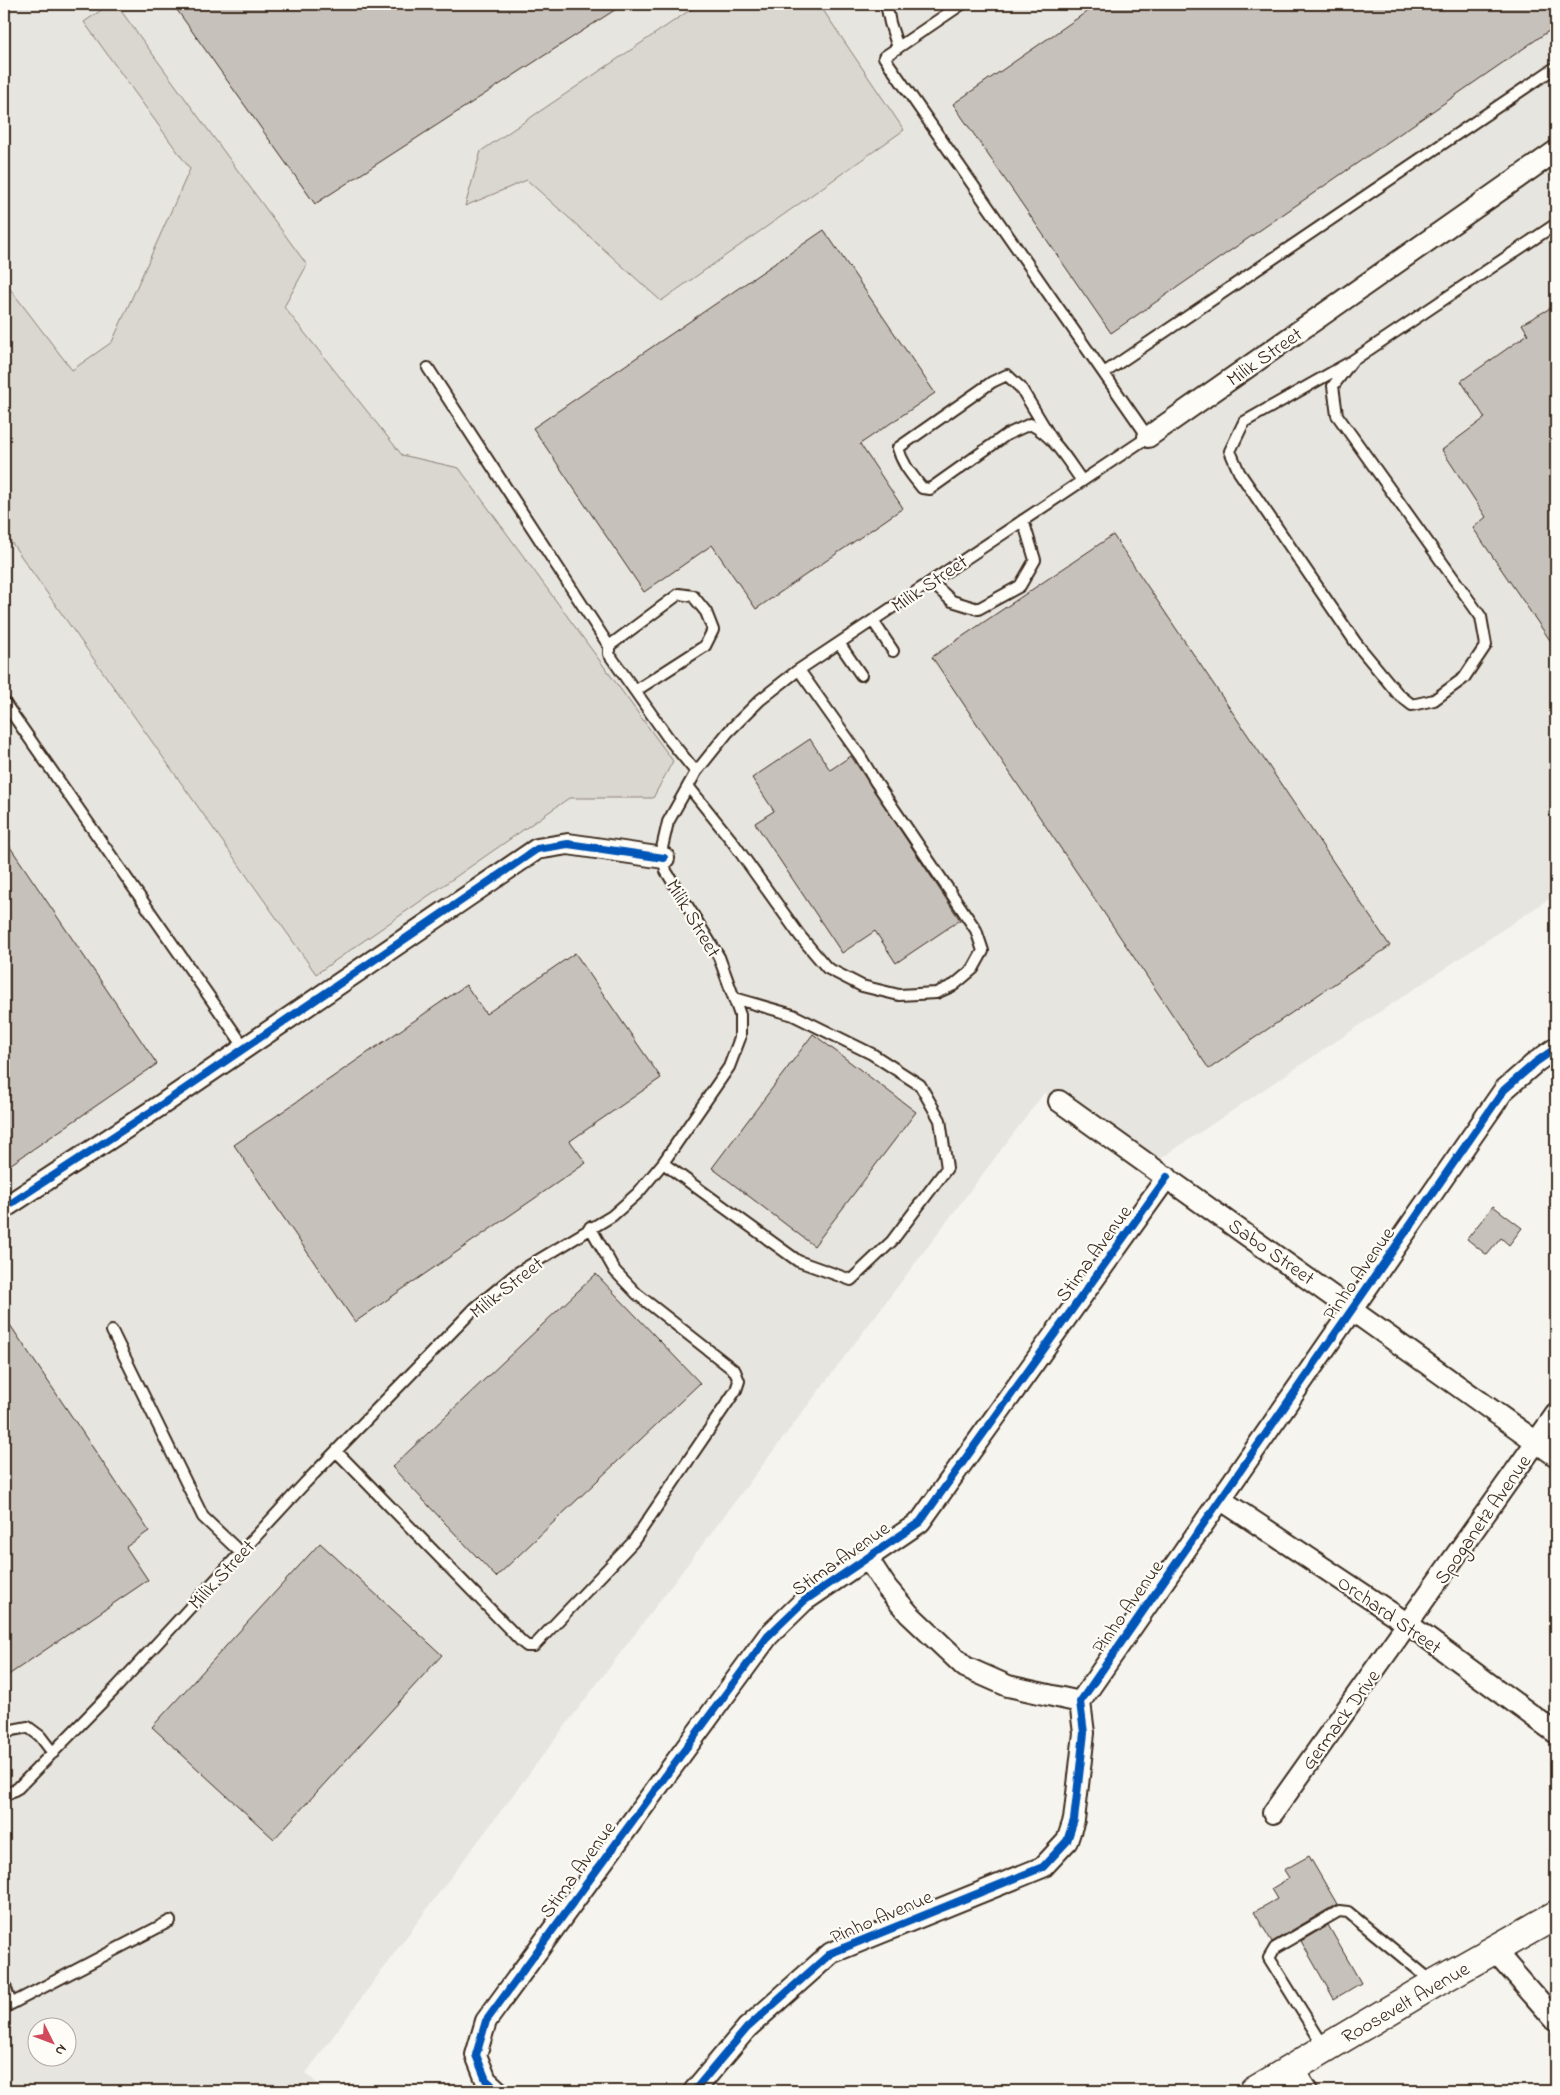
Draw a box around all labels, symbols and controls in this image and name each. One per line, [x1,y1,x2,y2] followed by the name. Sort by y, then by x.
[1222,321,1310,395] street label: Milik Street
[886,549,975,621] street label: Milik Street
[657,875,727,964] street label: Milik Street
[1050,1200,1140,1309] street label: Stima Avenue
[1221,1212,1320,1294] street label: Sabo Street
[1317,1222,1403,1327] street label: Pinho Avenue
[464,1251,551,1327] street label: Milik Street
[1428,1450,1541,1592] street label: Spoganetz Avenue
[786,1515,897,1605] street label: Stima Avenue
[183,1534,263,1617] street label: Milik Street
[1086,1555,1172,1660] street label: Pinho Avenue
[1331,1569,1447,1663] street label: Orchard Street
[1295,1664,1389,1777] street label: Germack Drive
[534,1816,624,1925] street label: Stima Avenue
[826,1884,938,1953] street label: Pinho Avenue
[1337,1956,1476,2053] street label: Roosevelt Avenue
[28,2018,78,2068] north arrow
[50,2039,72,2060] text: N

